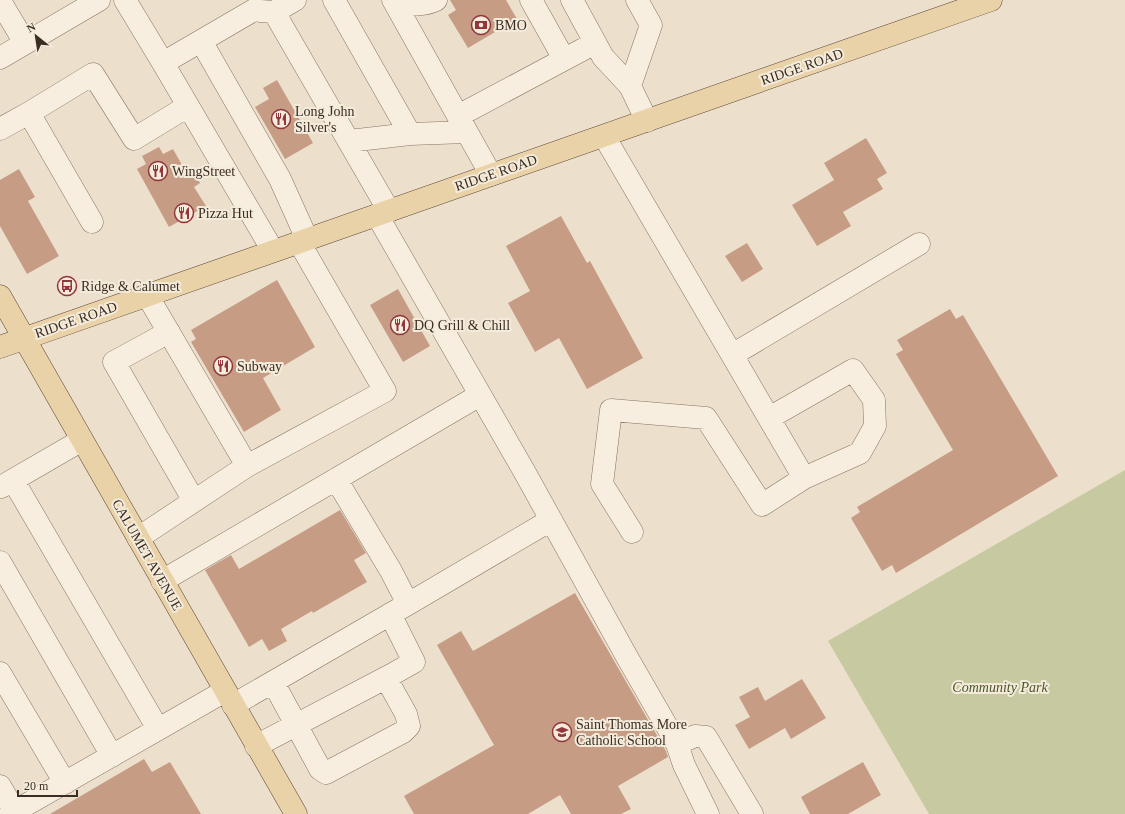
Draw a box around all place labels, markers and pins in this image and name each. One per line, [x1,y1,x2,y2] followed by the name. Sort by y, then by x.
[470,14,492,36] bank icon: BMO
[495,18,527,33] place label: BMO
[295,104,355,135] place label: Long John Silver's
[270,108,292,130] restaurant icon: Long John Silver's
[147,160,169,182] restaurant icon: WingStreet
[172,164,235,179] place label: WingStreet
[173,202,195,224] restaurant icon: Pizza Hut
[198,206,253,221] place label: Pizza Hut
[56,275,78,297] bus stop icon: Ridge & Calumet
[81,279,180,294] place label: Ridge & Calumet
[389,314,411,336] restaurant icon: DQ Grill & Chill
[414,318,510,333] place label: DQ Grill & Chill
[212,355,234,377] restaurant icon: Subway
[237,359,282,374] place label: Subway
[576,717,687,748] place label: Saint Thomas More Catholic School
[551,721,573,743] school or university icon: Saint Thomas More Catholic School

